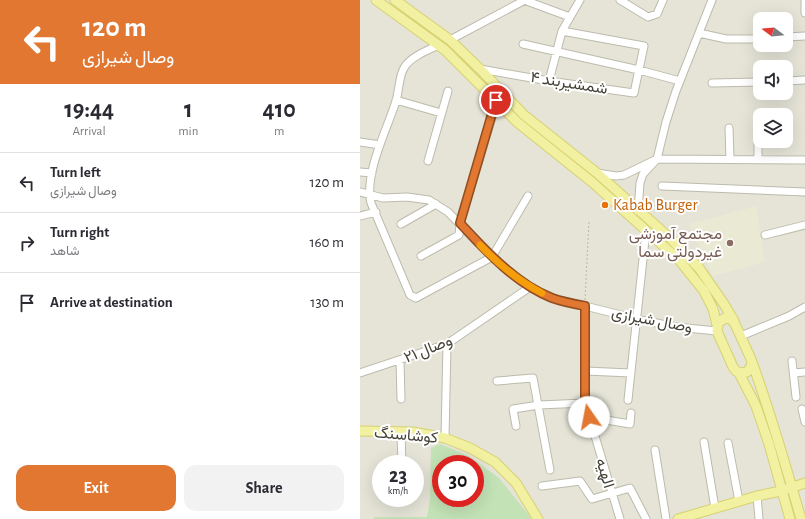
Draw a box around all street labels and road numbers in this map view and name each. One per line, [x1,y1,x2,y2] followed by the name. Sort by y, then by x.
[529,69,609,99] street label: شمشیربند ۴
[610,304,694,338] street label: وصال شیرازی
[402,332,455,368] street label: وصال ۲۱
[373,424,439,448] street label: کوشاسنگ
[591,456,617,490] street label: الهیه

